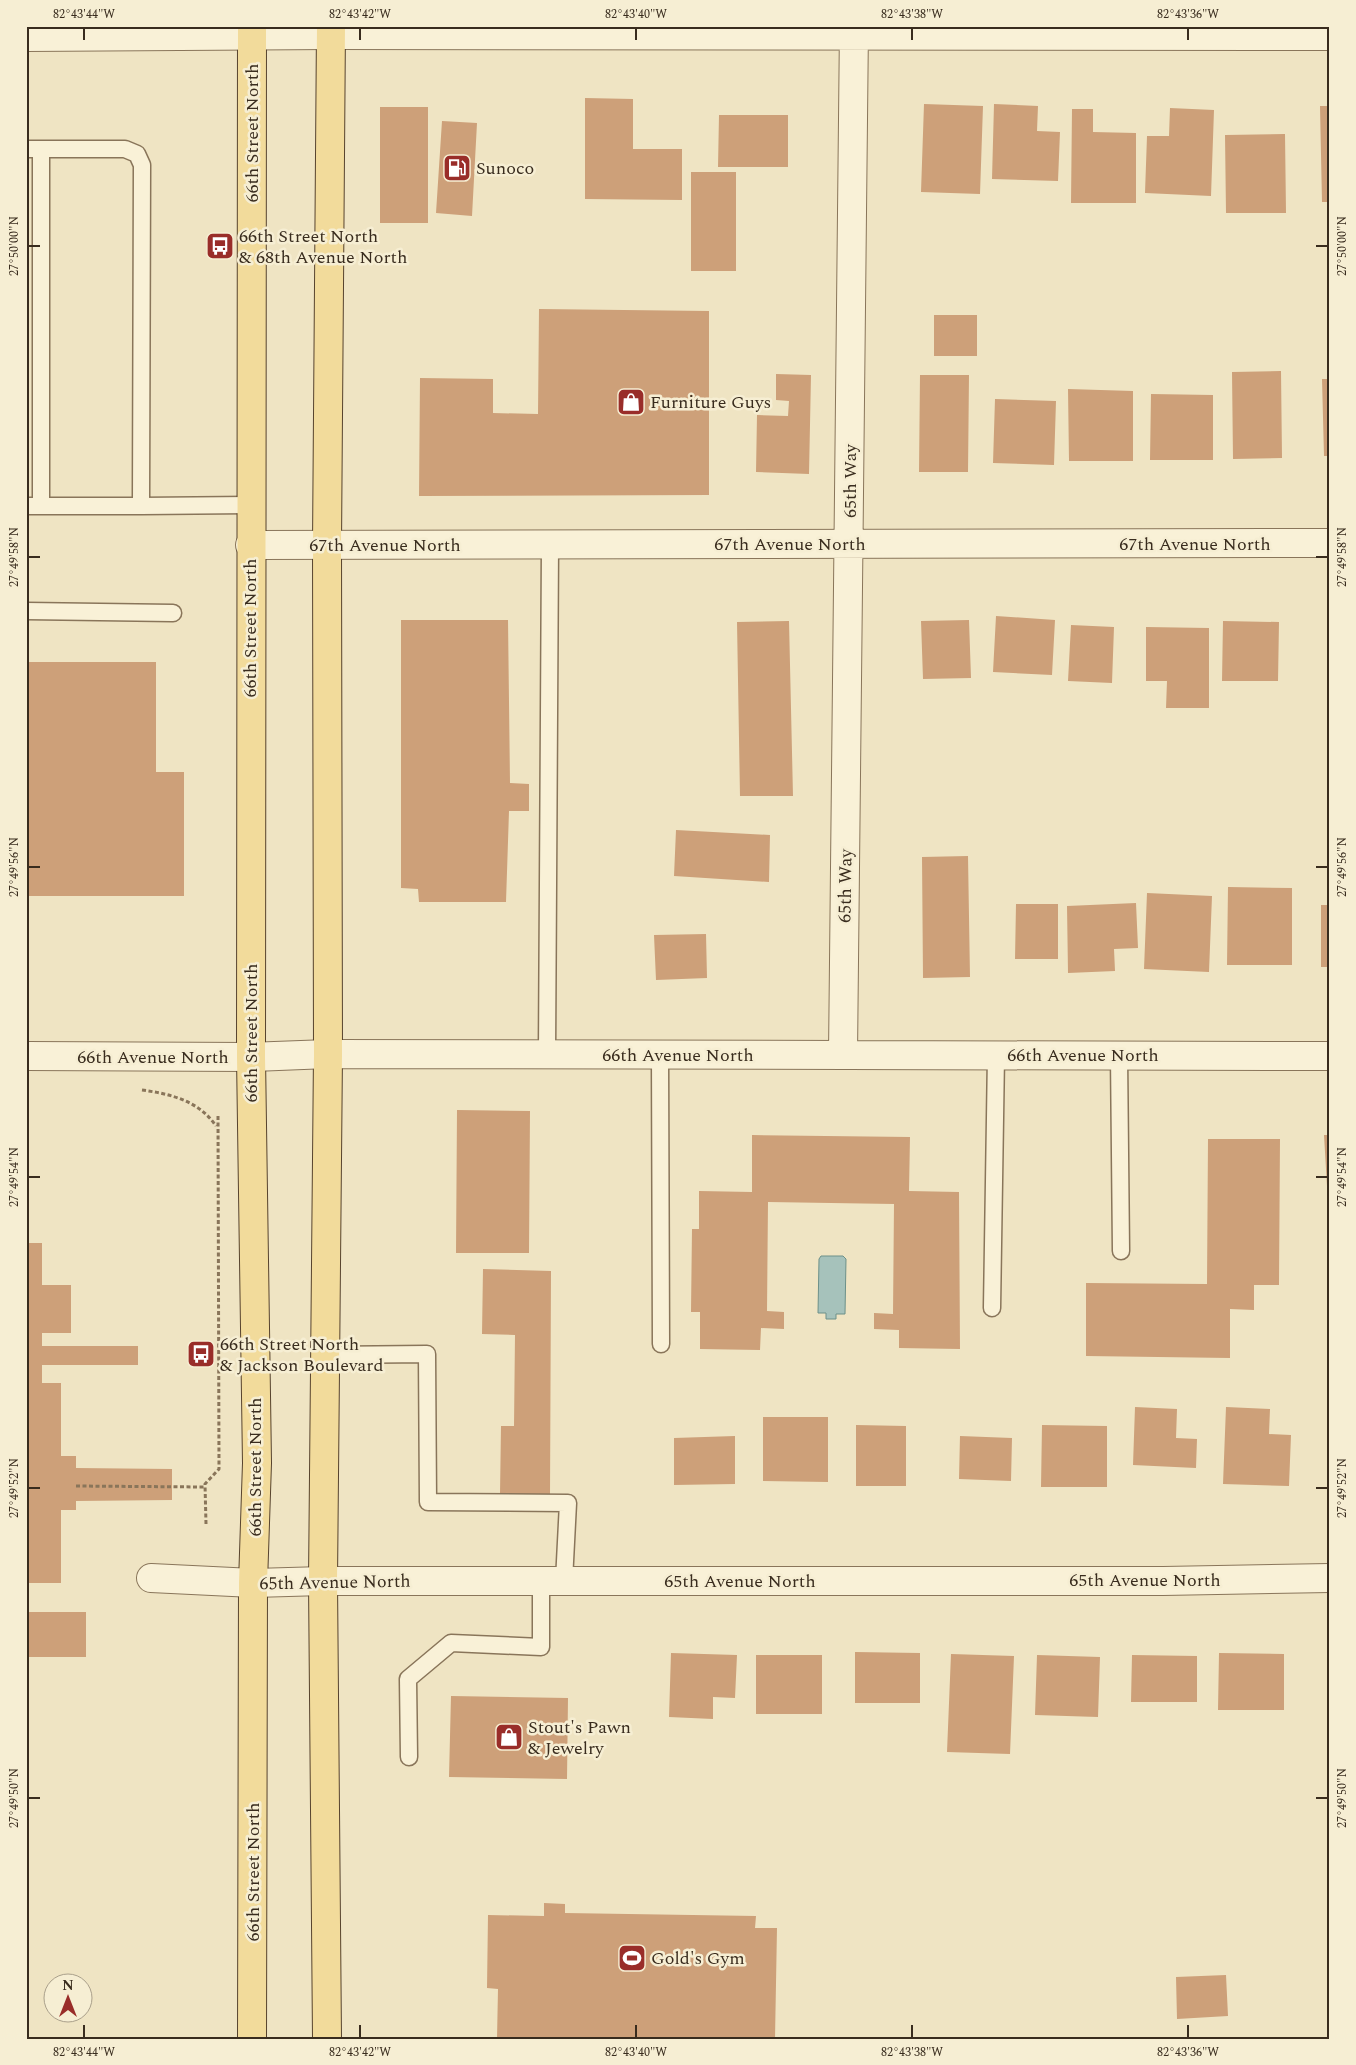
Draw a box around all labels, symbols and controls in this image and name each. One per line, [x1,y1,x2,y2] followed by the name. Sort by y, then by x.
[53,5,115,24] text: 82°43'44"W
[329,5,391,24] text: 82°43'42"W
[605,5,667,24] text: 82°43'40"W
[881,5,943,24] text: 82°43'38"W
[1157,5,1219,24] text: 82°43'36"W
[239,63,266,203] street label: 66th Street North
[442,153,472,183] fuel station icon: Sunoco
[476,155,534,182] place label: Sunoco
[5,216,24,276] text: 27°50'00"N
[1333,216,1352,276] text: 27°50'00"N
[239,223,407,271] place label: 66th Street North & 68th Avenue North
[205,231,235,261] bus stop icon: 66th Street North & 68th Avenue North
[616,387,646,417] shop icon: Furniture Guys
[650,389,771,416] place label: Furniture Guys
[837,443,864,518] street label: 65th Way
[5,527,24,587] text: 27°49'58"N
[1333,527,1352,587] text: 27°49'58"N
[714,531,866,558] street label: 67th Avenue North
[1119,531,1271,558] street label: 67th Avenue North
[309,532,461,559] street label: 67th Avenue North
[237,558,264,698] street label: 66th Street North
[5,837,24,897] text: 27°49'56"N
[1333,837,1352,897] text: 27°49'56"N
[831,847,860,923] street label: 65th Way
[238,963,265,1103] street label: 66th Street North
[602,1042,754,1069] street label: 66th Avenue North
[1007,1042,1159,1069] street label: 66th Avenue North
[77,1044,229,1071] street label: 66th Avenue North
[5,1147,24,1207] text: 27°49'54"N
[1333,1147,1352,1207] text: 27°49'54"N
[220,1331,384,1379] place label: 66th Street North & Jackson Boulevard
[186,1339,216,1369] bus stop icon: 66th Street North & Jackson Boulevard
[242,1397,269,1537] street label: 66th Street North
[5,1458,24,1518] text: 27°49'52"N
[1333,1458,1352,1518] text: 27°49'52"N
[1069,1567,1221,1594] street label: 65th Avenue North
[259,1568,411,1597] street label: 65th Avenue North
[664,1568,816,1595] street label: 65th Avenue North
[528,1714,631,1762] place label: Stout's Pawn & Jewelry
[494,1722,524,1752] shop icon: Stout's Pawn & Jewelry
[5,1768,24,1828] text: 27°49'50"N
[1333,1768,1352,1828] text: 27°49'50"N
[240,1802,267,1942] street label: 66th Street North
[617,1943,647,1973] sports icon: Gold's Gym
[651,1945,745,1972] place label: Gold's Gym
[42,1972,92,2022] north arrow
[62,1975,74,1996] text: N
[53,2043,115,2062] text: 82°43'44"W
[329,2043,391,2062] text: 82°43'42"W
[605,2043,667,2062] text: 82°43'40"W
[881,2043,943,2062] text: 82°43'38"W
[1157,2043,1219,2062] text: 82°43'36"W

